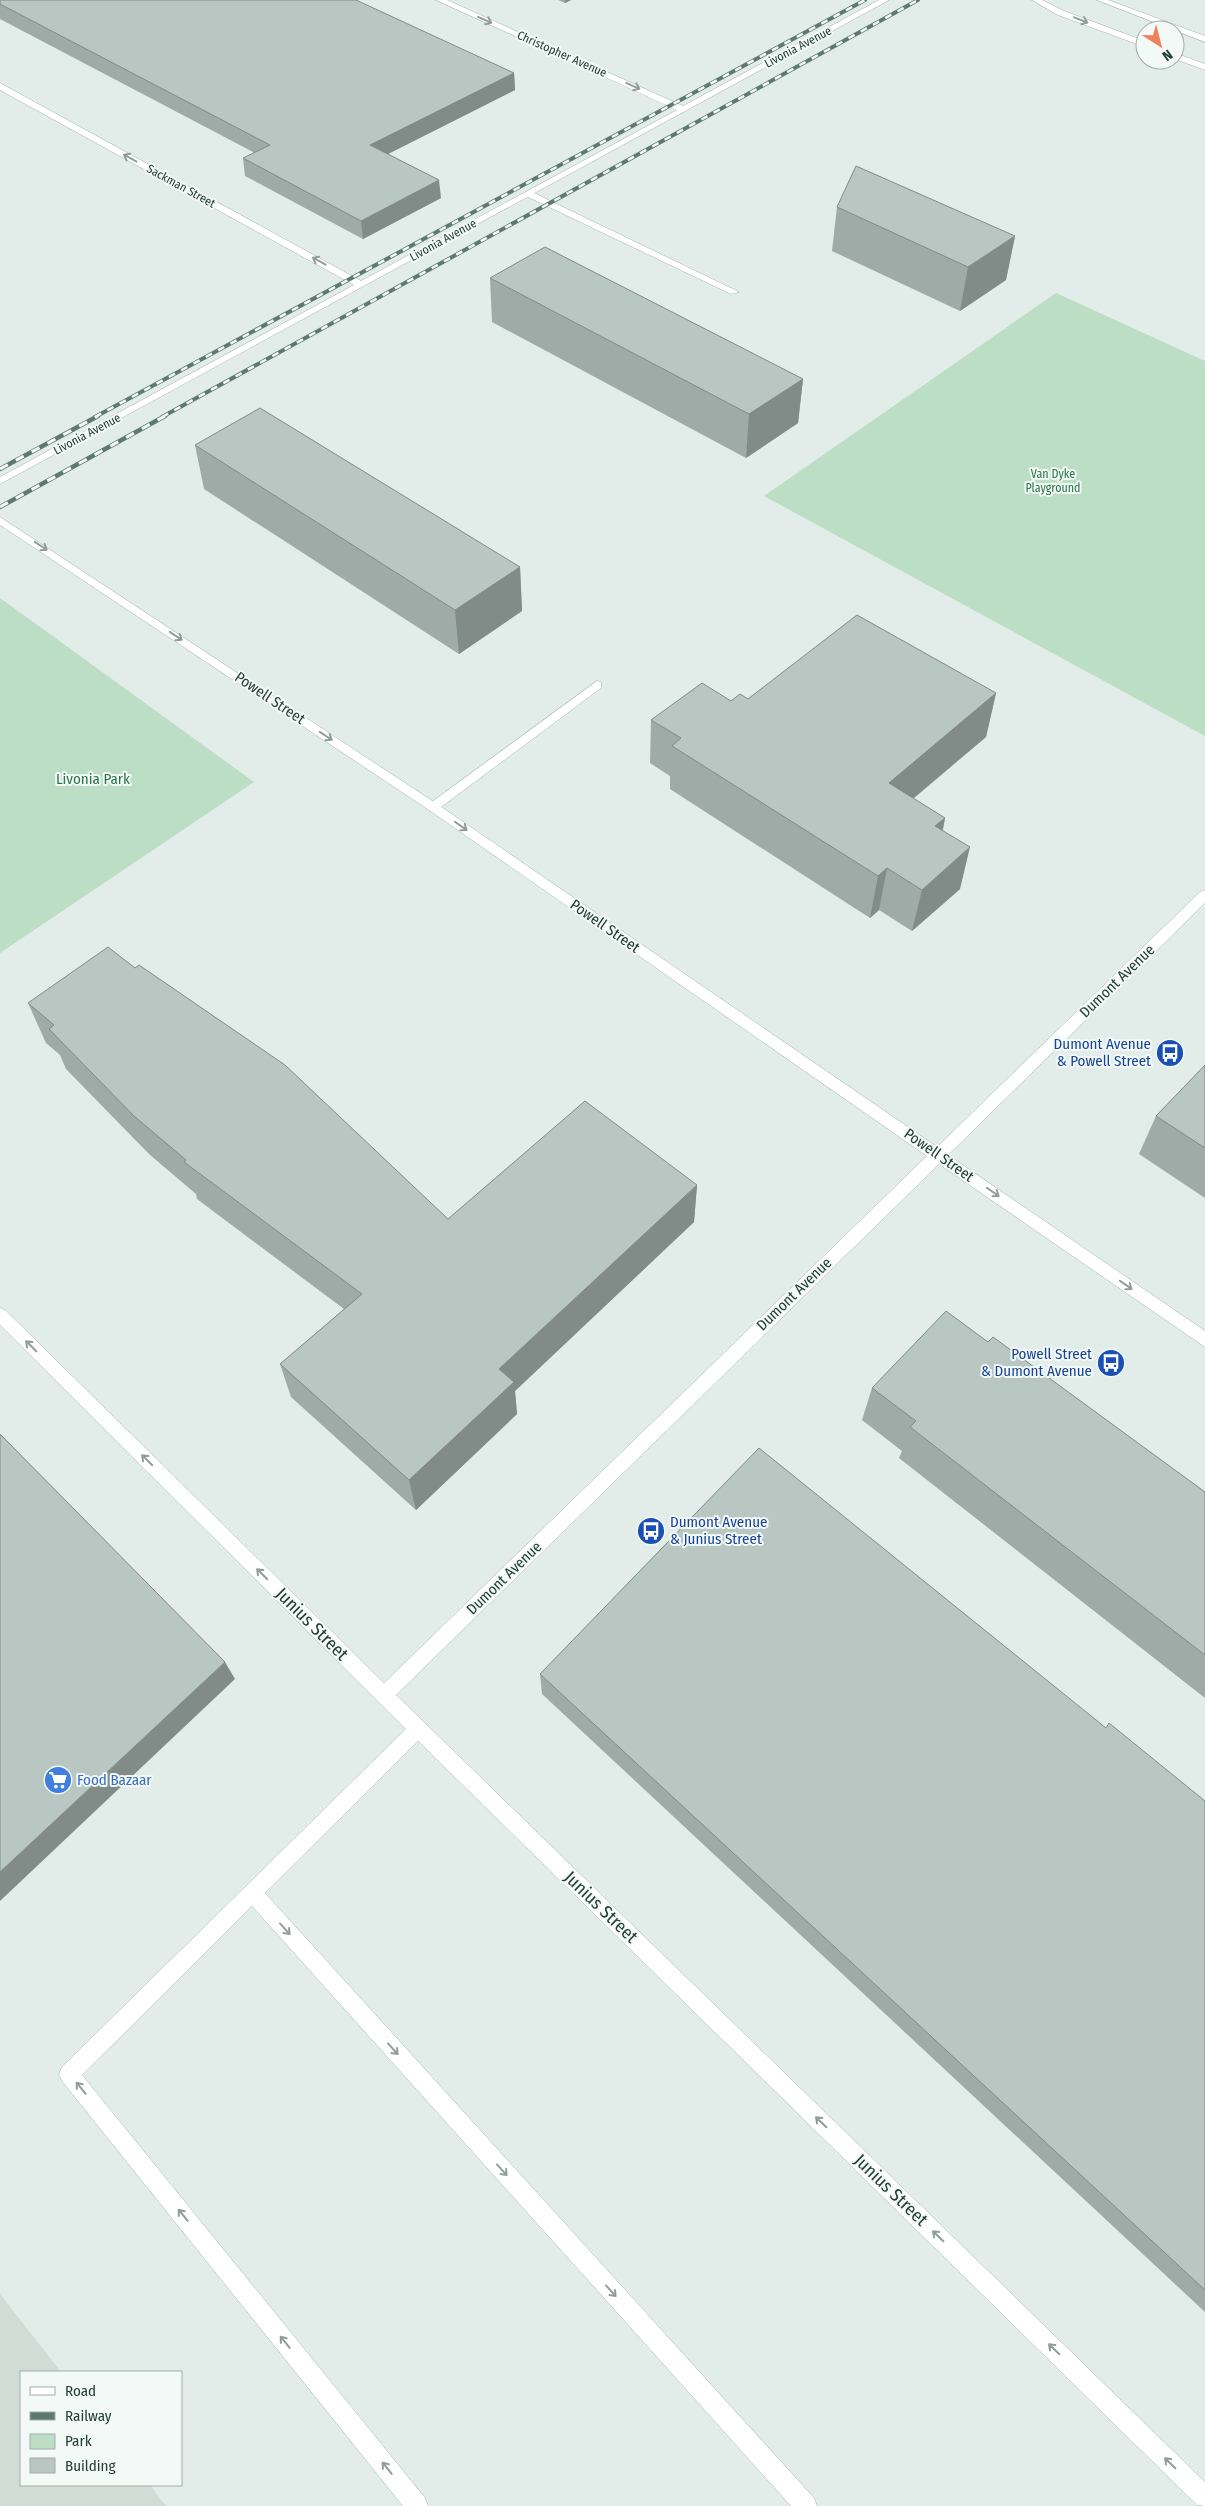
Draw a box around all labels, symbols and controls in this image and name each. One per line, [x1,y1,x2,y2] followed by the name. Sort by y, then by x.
[477,15,492,25] one-way arrow
[1073,16,1088,25] one-way arrow
[1135,20,1185,70] north arrow
[762,23,834,71] street label: Livonia Avenue
[515,28,609,80] street label: Christopher Avenue
[1159,46,1176,64] text: N
[625,82,640,92] one-way arrow
[123,153,138,163] one-way arrow
[144,161,218,211] street label: Sackman Street
[407,216,479,264] street label: Livonia Avenue
[312,256,326,266] one-way arrow
[51,410,123,458] street label: Livonia Avenue
[1025,467,1081,495] park label: Van Dyke Playground
[33,542,47,552] one-way arrow
[169,631,183,641] one-way arrow
[231,668,309,728] street label: Powell Street
[319,730,333,741] one-way arrow
[56,770,130,788] park label: Livonia Park
[454,821,468,831] one-way arrow
[567,895,643,957] street label: Powell Street
[1076,941,1158,1021] street label: Dumont Avenue
[1054,1035,1151,1070] place label: Dumont Avenue & Powell Street
[1155,1038,1185,1068] bus stop icon: Dumont Avenue & Powell Street
[901,1124,977,1186] street label: Powell Street
[985,1187,999,1197] one-way arrow
[753,1254,835,1334] street label: Dumont Avenue
[1119,1280,1133,1290] one-way arrow
[25,1340,37,1352] one-way arrow
[981,1345,1092,1380] place label: Powell Street & Dumont Avenue
[1096,1348,1126,1378] bus stop icon: Powell Street & Dumont Avenue
[141,1454,153,1466] one-way arrow
[670,1513,767,1548] place label: Dumont Avenue & Junius Street
[636,1516,666,1546] bus stop icon: Dumont Avenue & Junius Street
[463,1538,545,1618] street label: Dumont Avenue
[256,1568,268,1581] one-way arrow
[271,1583,353,1665] street label: Junius Street
[43,1765,73,1795] supermarket icon: Food Bazaar
[77,1771,152,1789] place label: Food Bazaar
[560,1866,643,1948] street label: Junius Street
[279,1922,290,1935] one-way arrow
[388,2043,399,2056] one-way arrow
[75,2082,86,2095] one-way arrow
[815,2116,828,2128] one-way arrow
[850,2149,933,2231] street label: Junius Street
[497,2163,508,2176] one-way arrow
[177,2209,188,2222] one-way arrow
[932,2230,944,2242] one-way arrow
[606,2284,617,2297] one-way arrow
[279,2335,290,2348] one-way arrow
[1048,2343,1060,2355] one-way arrow
[20,2371,182,2486] legend
[65,2382,96,2400] text: Road
[65,2407,112,2425] text: Railway
[65,2432,92,2450] text: Park
[1164,2456,1176,2469] one-way arrow
[65,2457,116,2475] text: Building
[381,2462,392,2475] one-way arrow

